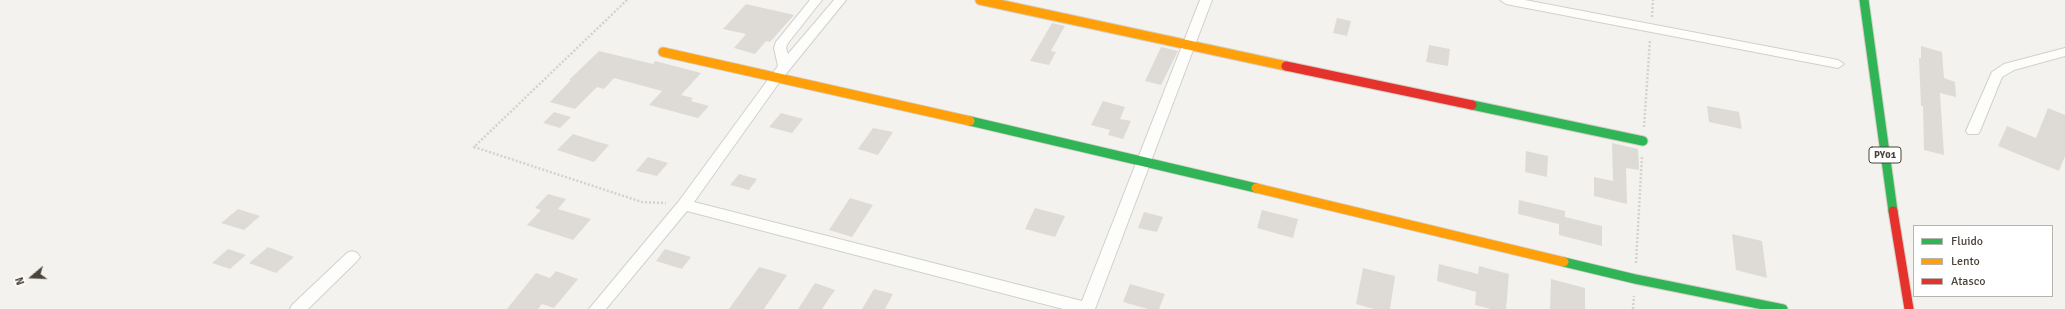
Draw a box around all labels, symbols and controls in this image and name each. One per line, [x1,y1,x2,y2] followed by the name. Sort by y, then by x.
[1869,147,1901,163] road number: PY01
[1913,225,2053,297] legend
[1951,234,1983,249] text: Fluido
[1951,254,1980,269] text: Lento
[12,257,52,297] north arrow
[1951,274,1986,289] text: Atasco
[13,275,28,287] text: N

